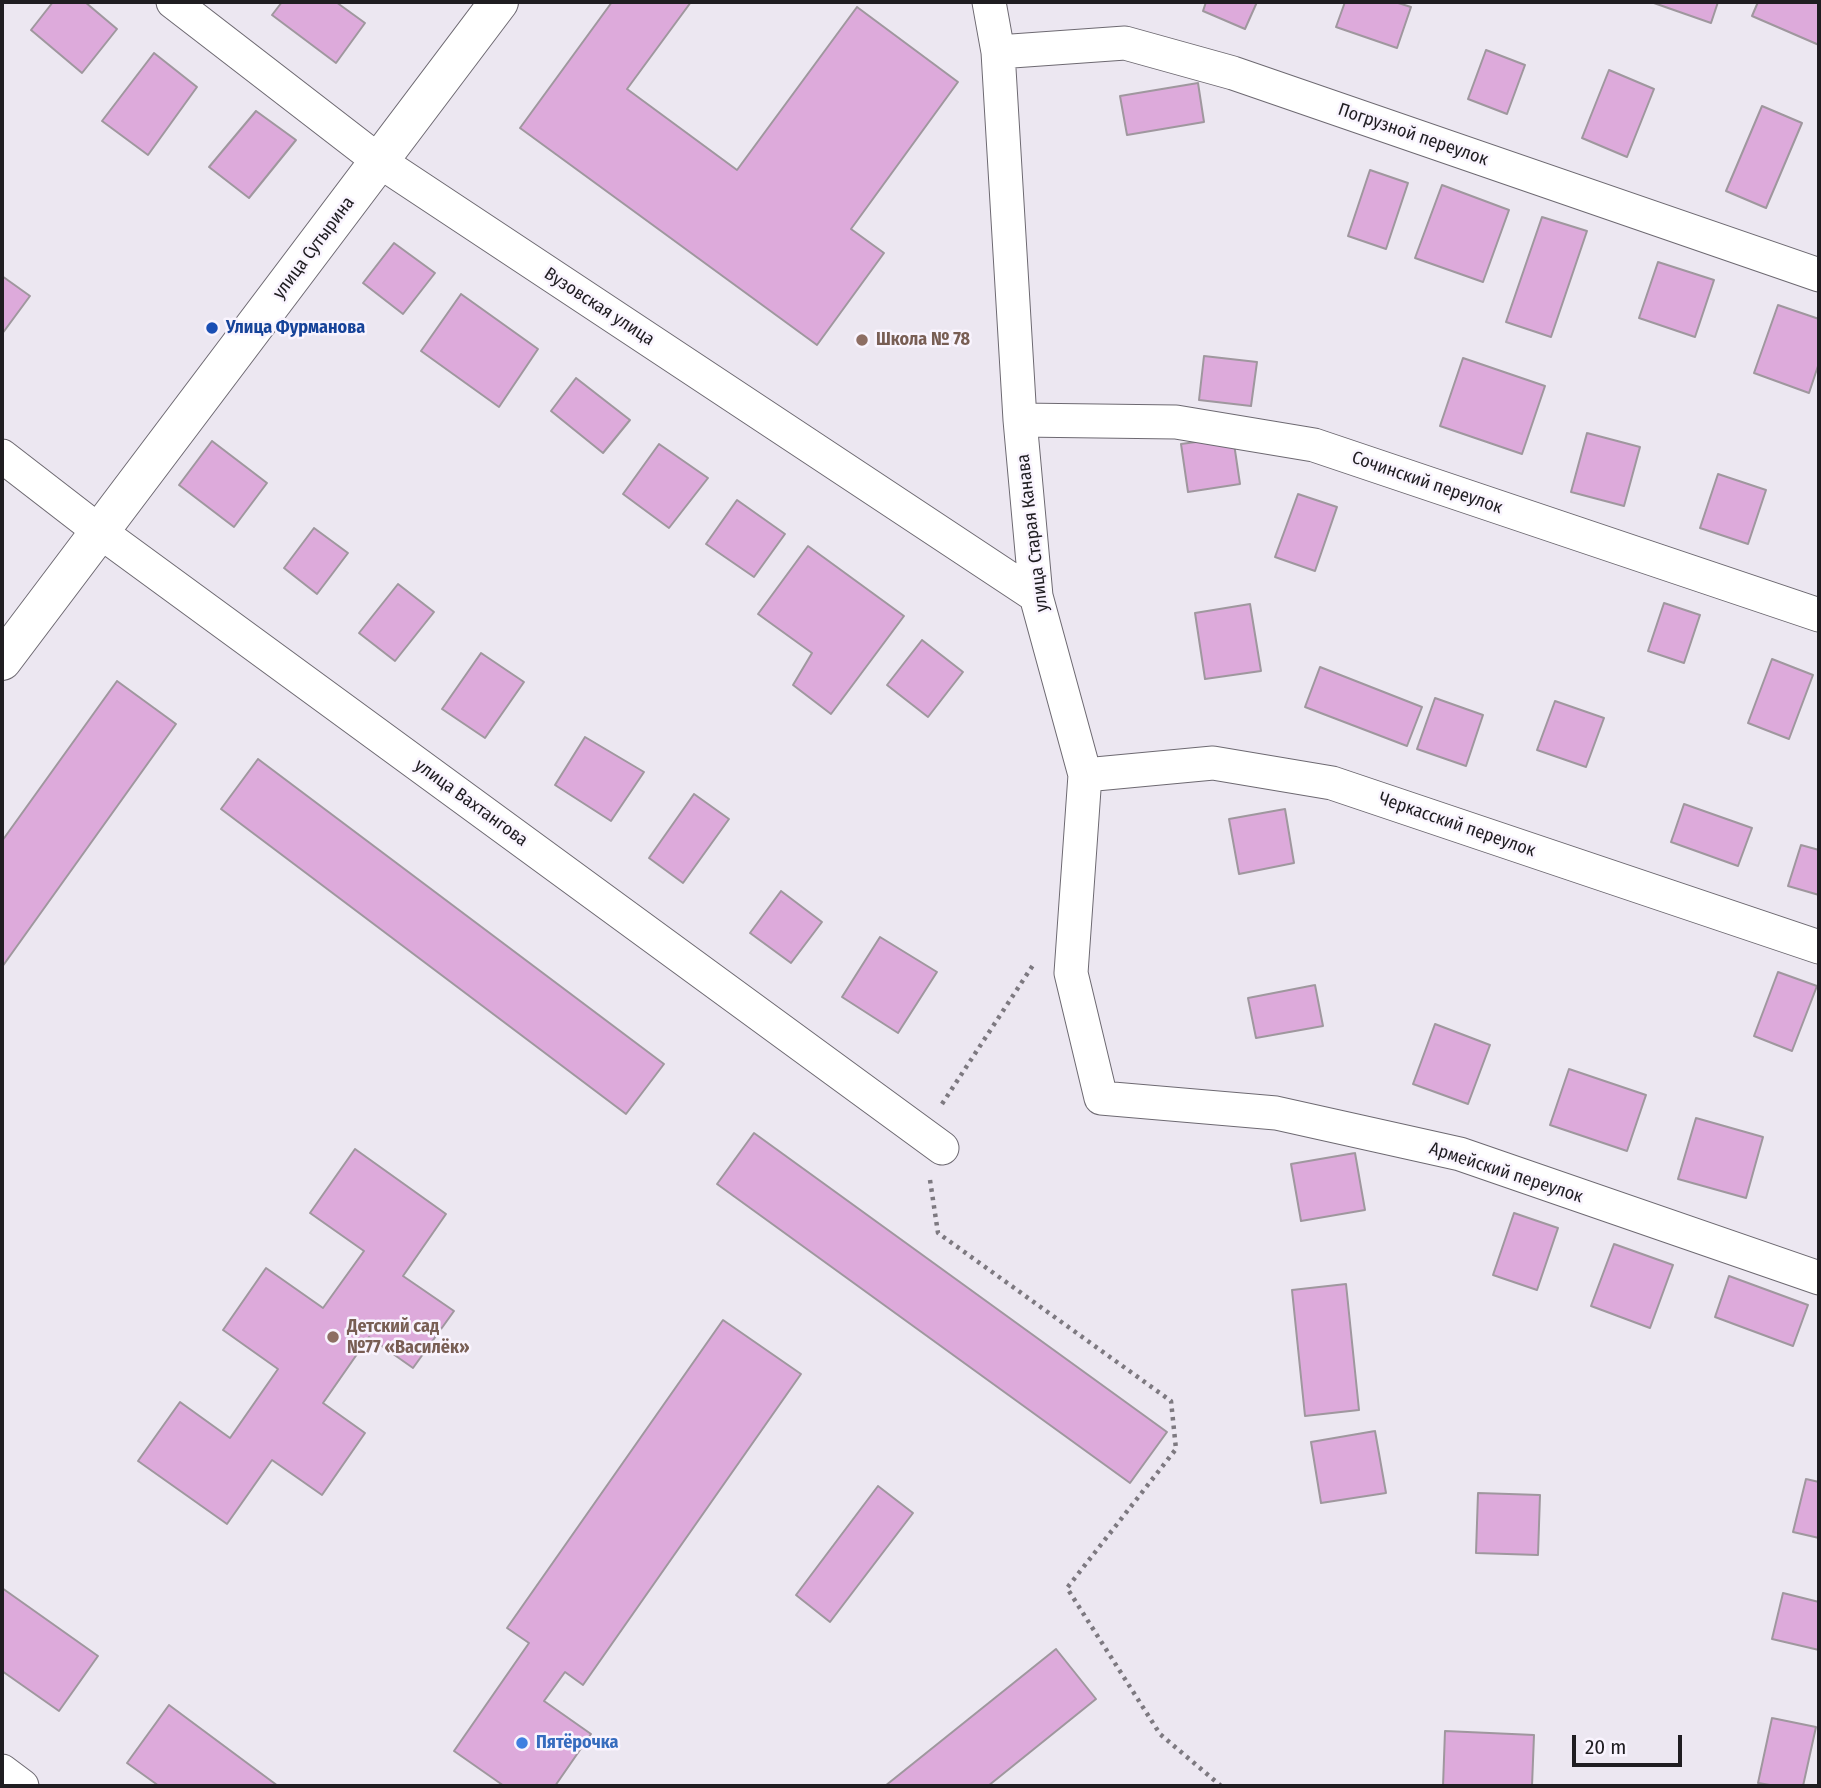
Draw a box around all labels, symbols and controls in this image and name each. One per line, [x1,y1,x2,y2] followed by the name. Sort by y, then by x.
[1335,99,1491,171] street label: Погрузной переулок
[269,193,359,303] street label: улица Сутырина
[540,263,658,351] street label: Вузовская улица
[226,317,365,339] place label: Улица Фурманова
[204,320,220,336] marker: Улица Фурманова
[876,329,970,351] place label: Школа № 78
[854,332,870,348] marker: Школа № 78
[1349,447,1505,519] street label: Сочинский переулок
[1013,453,1053,613] street label: улица Старая Канава
[410,755,532,851] street label: улица Вахтангова
[1376,788,1538,862] street label: Черкасский переулок
[1427,1138,1585,1208] street label: Армейский переулок
[347,1316,469,1358] place label: Детский сад №77 «Василёк»
[325,1329,341,1345] marker: Детский сад №77 «Василёк»
[1576,1722,1686,1766] scale bar
[536,1732,618,1754] place label: Пятёрочка
[1585,1734,1626,1760] text: 20 m
[514,1735,530,1751] marker: Пятёрочка

